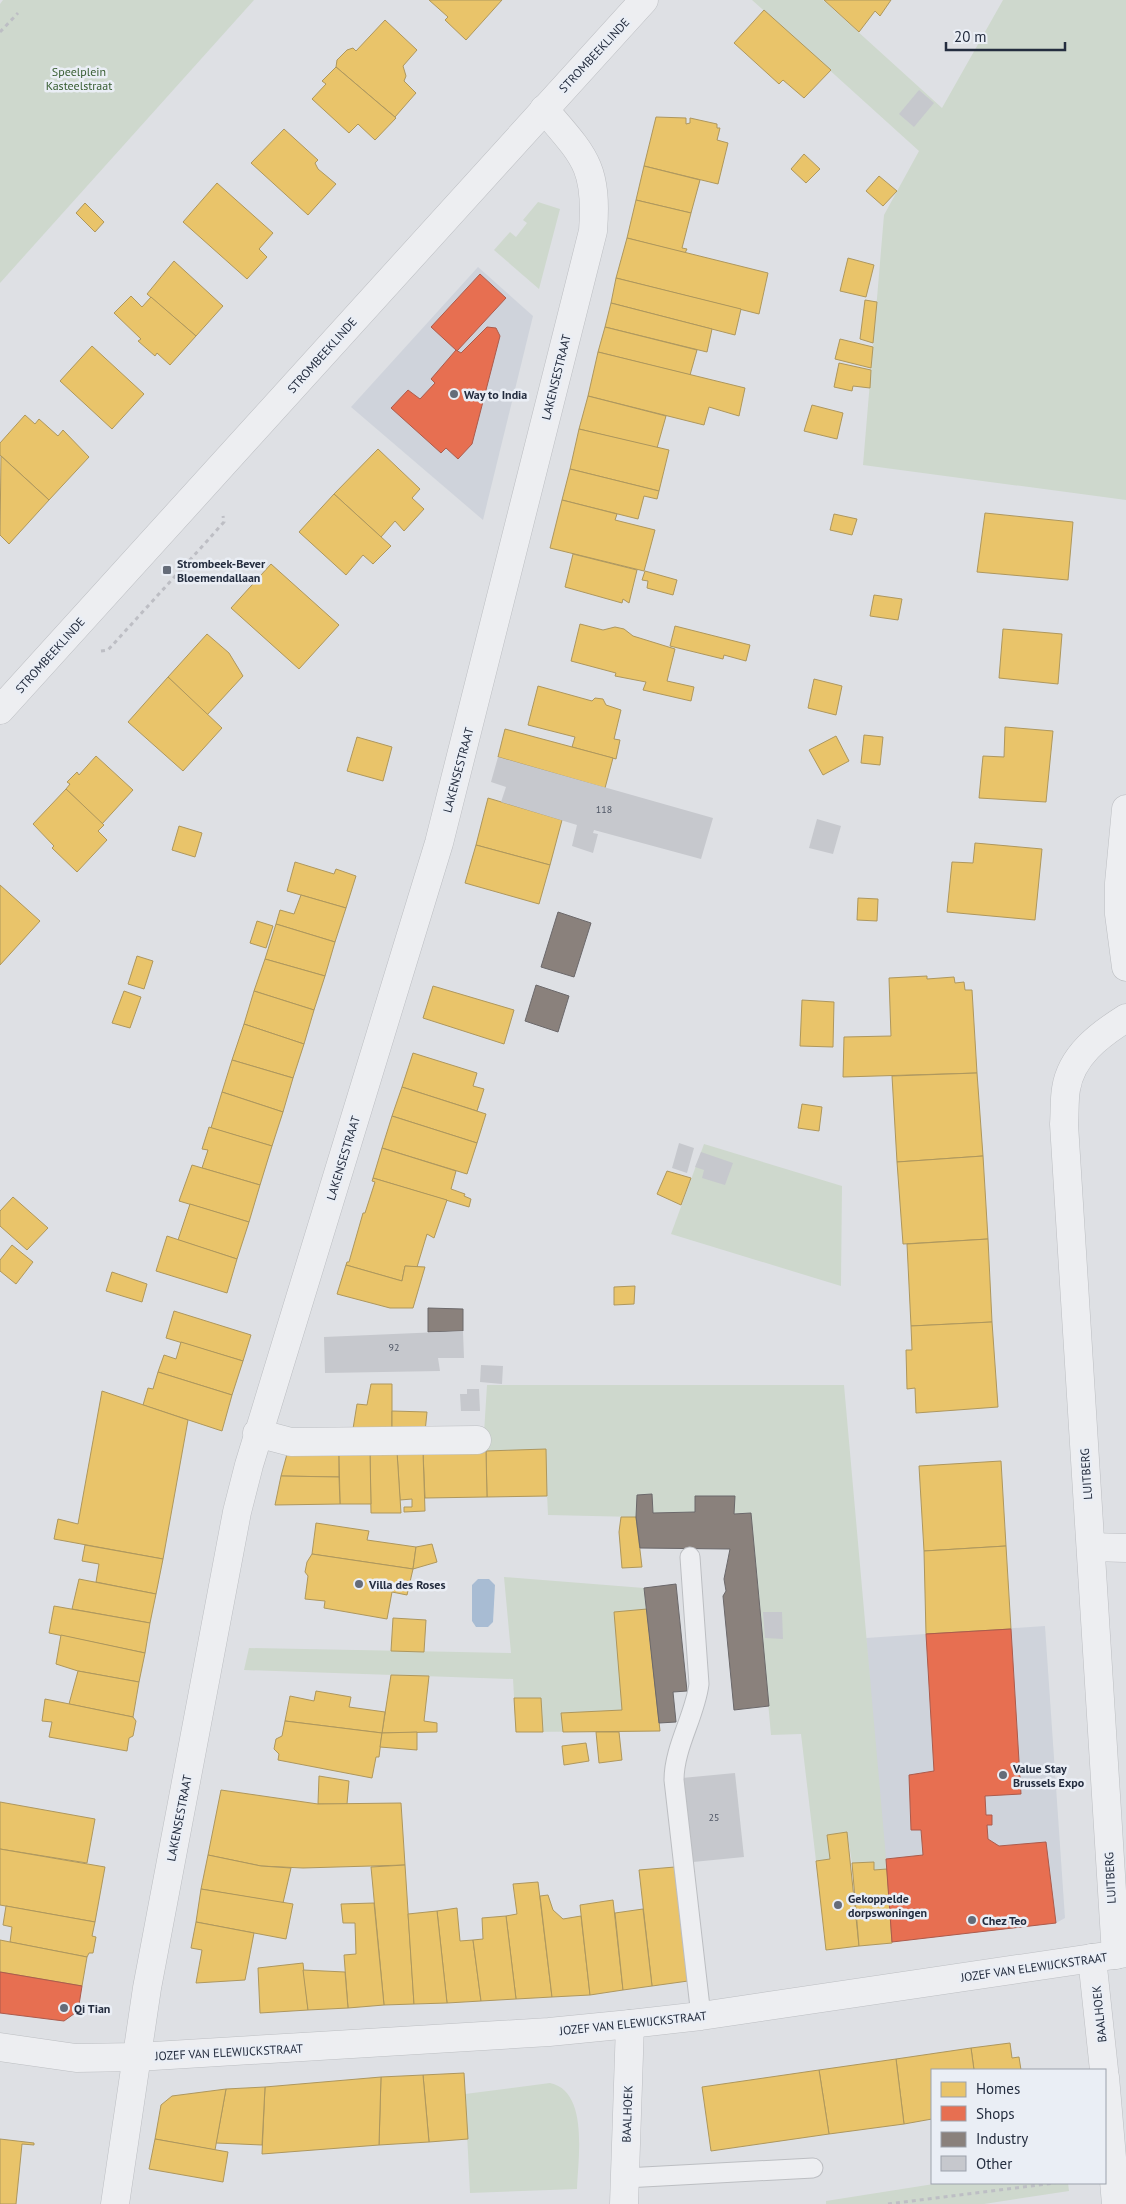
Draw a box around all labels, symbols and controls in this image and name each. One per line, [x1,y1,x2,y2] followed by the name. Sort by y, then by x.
[556,15,632,95] street label: STROMBEEKLINDE
[946,20,1065,52] scale bar
[954,27,987,46] text: 20 m
[46,64,112,93] park label: Speelplein Kasteelstraat
[284,314,360,396] street label: STROMBEEKLINDE
[538,332,574,421] street label: LAKENSESTRAAT
[464,387,527,402] place label: Way to India
[448,388,460,400] marker: Way to India
[177,556,266,585] place label: Strombeek-Bever Bloemendallaan
[161,564,173,576] marker: Strombeek-Bever Bloemendallaan
[12,614,88,696] street label: STROMBEEKLINDE
[439,725,477,814] street label: LAKENSESTRAAT
[596,803,612,816] house number: 118
[323,1114,363,1202] street label: LAKENSESTRAAT
[389,1341,399,1354] house number: 92
[1077,1448,1095,1500] street label: LUITBERG
[368,1577,445,1592] place label: Villa des Roses
[353,1578,365,1590] marker: Villa des Roses
[1012,1761,1085,1790] place label: Value Stay Brussels Expo
[997,1769,1009,1781] marker: Value Stay Brussels Expo
[163,1773,195,1862] street label: LAKENSESTRAAT
[709,1811,719,1824] house number: 25
[1101,1852,1119,1904] street label: LUITBERG
[848,1891,927,1920] place label: Gekoppelde dorpswoningen
[832,1899,844,1911] marker: Gekoppelde dorpswoningen
[982,1913,1027,1928] place label: Chez Teo
[966,1914,978,1926] marker: Chez Teo
[959,1949,1109,1985] street label: JOZEF VAN ELEWIJCKSTRAAT
[1089,1985,1109,2043] street label: BAALHOEK
[74,2001,110,2016] place label: Qi Tian
[58,2002,70,2014] marker: Qi Tian
[558,2008,708,2038] street label: JOZEF VAN ELEWIJCKSTRAAT
[154,2041,304,2063] street label: JOZEF VAN ELEWIJCKSTRAAT
[931,2069,1106,2184] legend
[976,2079,1020,2098] text: Homes
[619,2085,635,2143] street label: BAALHOEK
[976,2104,1015,2123] text: Shops
[976,2129,1028,2148] text: Industry
[976,2154,1012,2173] text: Other

